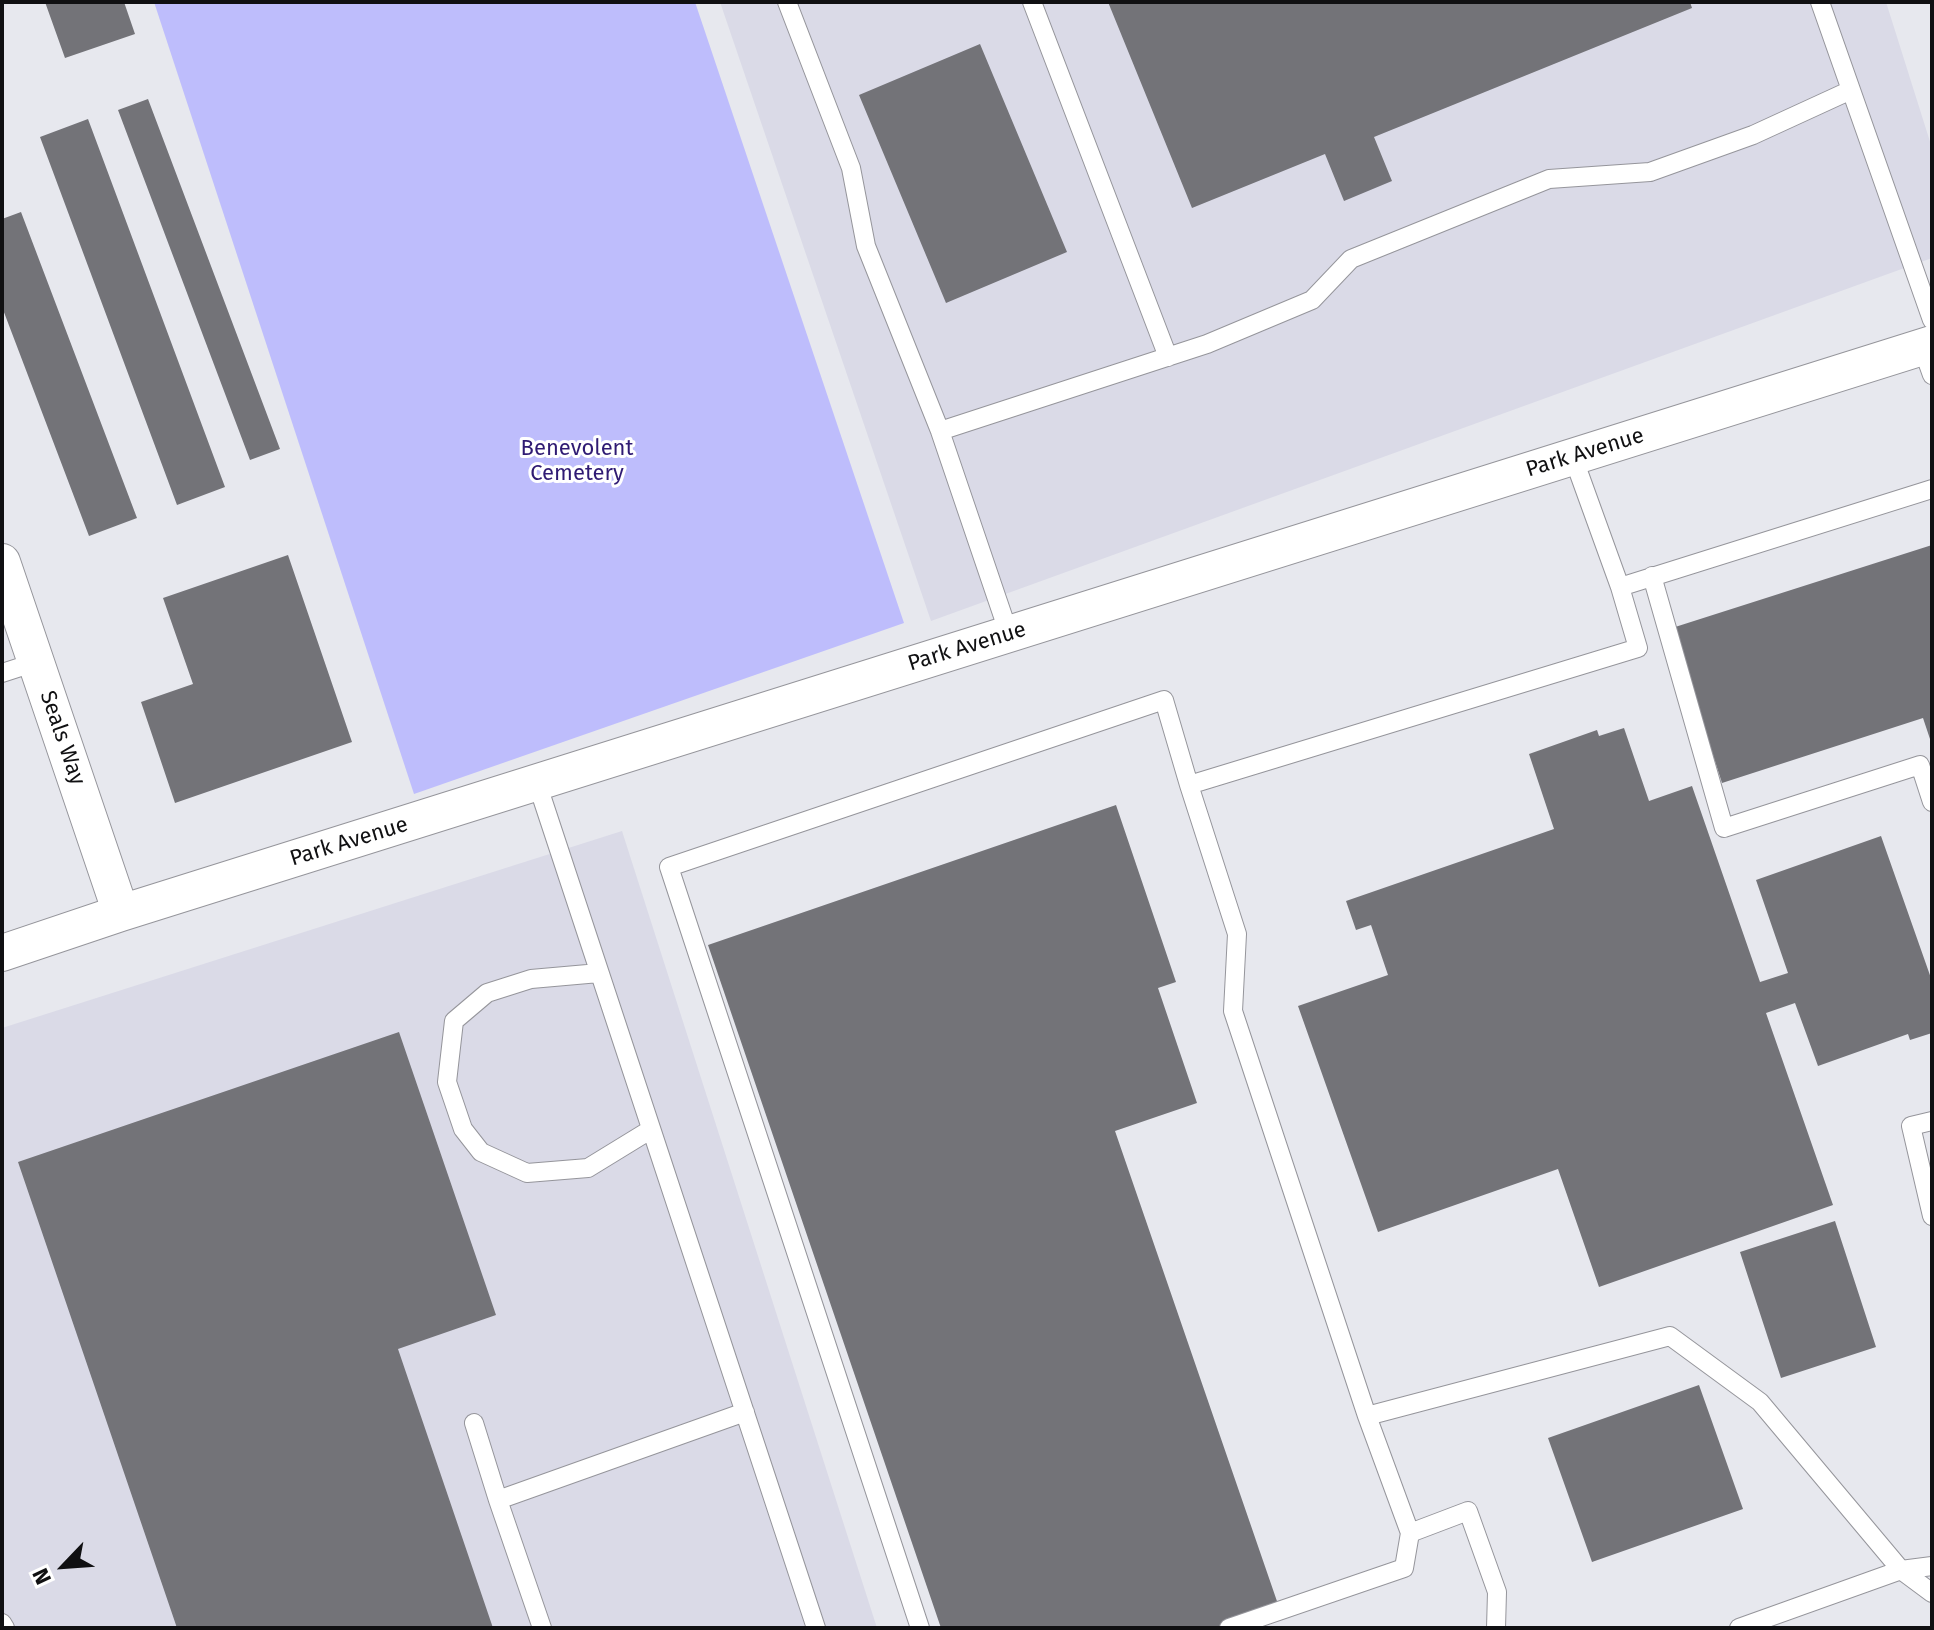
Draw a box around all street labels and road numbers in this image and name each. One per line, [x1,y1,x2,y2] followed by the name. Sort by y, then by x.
[1523,423,1647,483] street label: Park Avenue
[905,617,1029,677] street label: Park Avenue
[34,687,90,789] street label: Seals Way
[287,812,411,872] street label: Park Avenue

